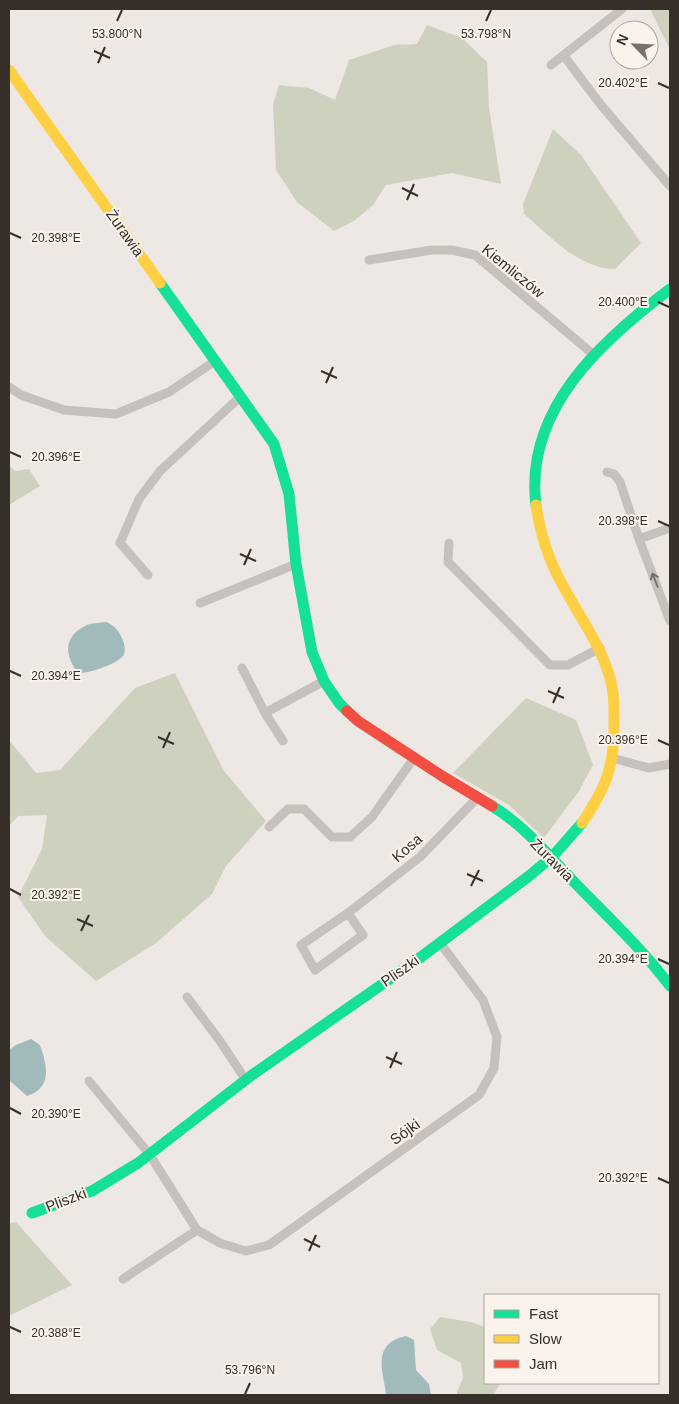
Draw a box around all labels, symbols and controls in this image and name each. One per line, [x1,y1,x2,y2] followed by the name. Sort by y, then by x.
[609,20,659,70] north arrow
[92,27,142,41] text: 53.800°N
[461,27,511,41] text: 53.798°N
[613,32,631,48] text: N
[598,76,648,90] text: 20.402°E
[103,206,148,260] street label: Żurawia
[31,231,81,245] text: 20.398°E
[479,240,548,301] street label: Kiemliczów
[598,295,648,309] text: 20.400°E
[31,450,81,464] text: 20.396°E
[598,514,648,528] text: 20.398°E
[650,573,659,588] one-way arrow
[31,669,81,683] text: 20.394°E
[598,733,648,747] text: 20.396°E
[388,830,426,865] street label: Kosa
[527,835,578,885] street label: Żurawia
[31,888,81,902] text: 20.392°E
[377,951,422,990] street label: Pliszki
[598,952,648,966] text: 20.394°E
[31,1107,81,1121] text: 20.390°E
[387,1115,423,1148] street label: Sójki
[598,1171,648,1185] text: 20.392°E
[43,1184,89,1215] street label: Pliszki
[484,1294,659,1384] legend
[529,1305,559,1322] text: Fast
[31,1326,81,1340] text: 20.388°E
[529,1330,562,1347] text: Slow
[529,1355,557,1372] text: Jam
[225,1363,275,1377] text: 53.796°N

